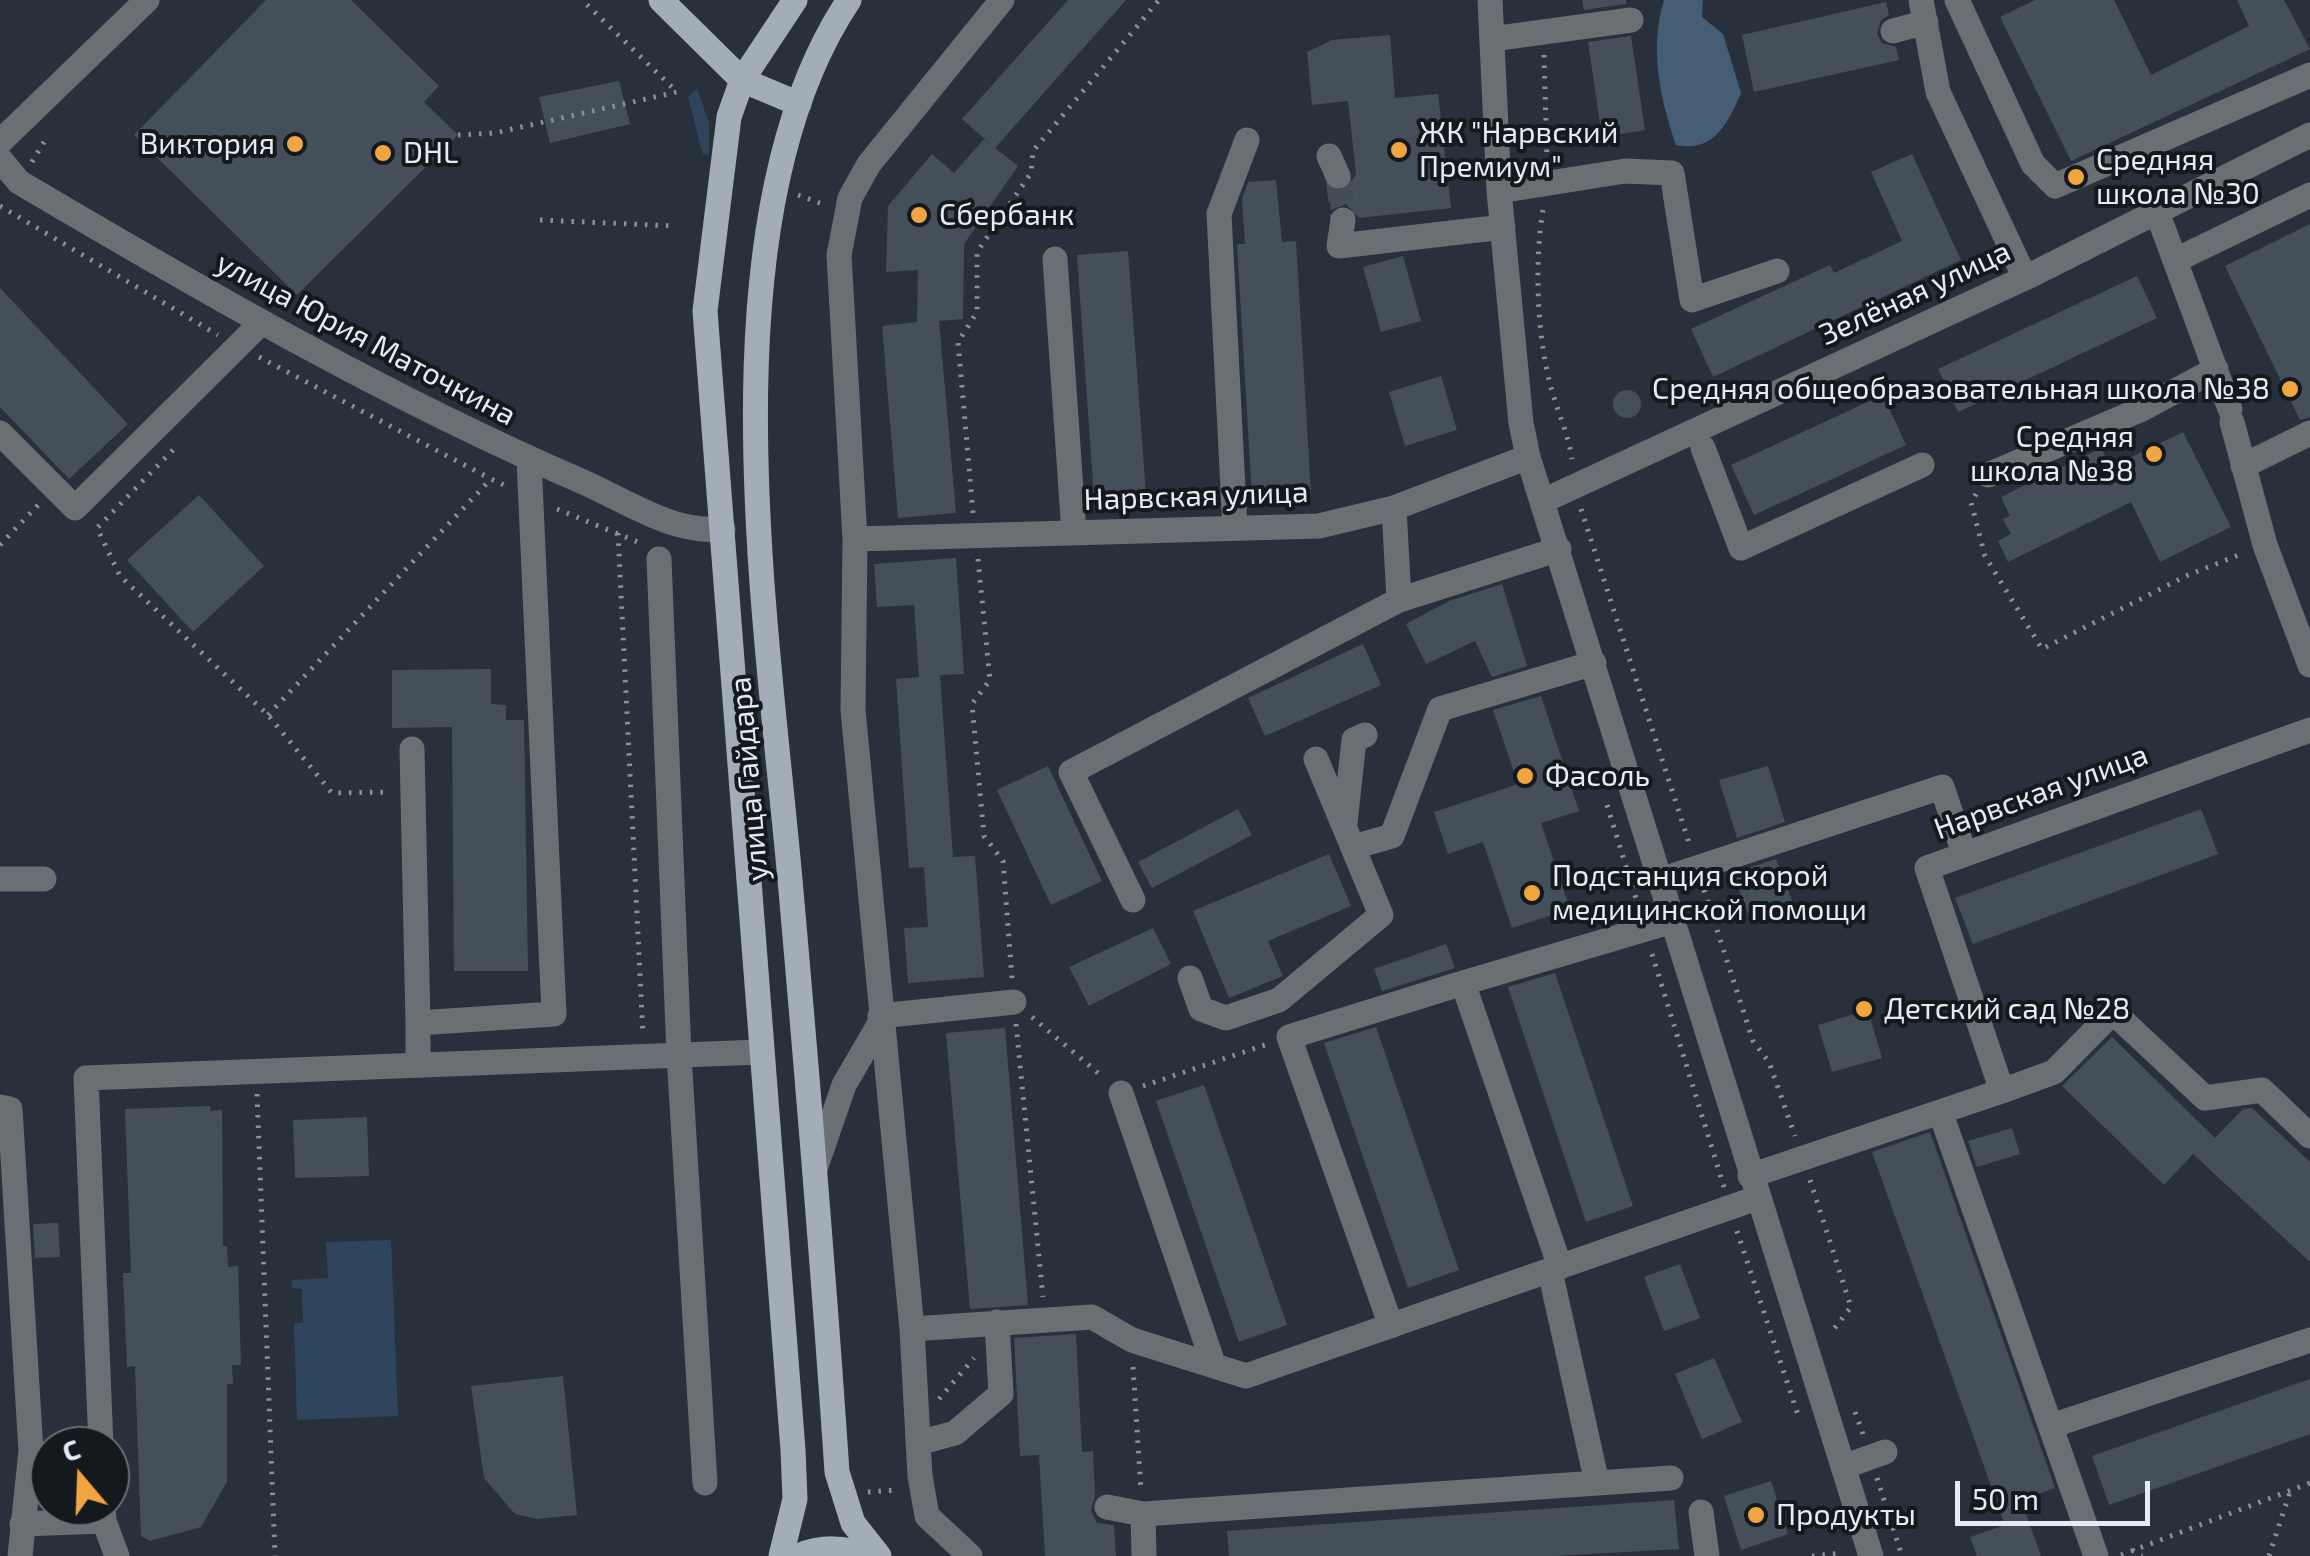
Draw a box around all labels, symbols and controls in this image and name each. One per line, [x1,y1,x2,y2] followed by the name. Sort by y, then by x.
[1419,115,1618,186] place label: ЖК "Нарвский Премиум"
[140,126,275,162] place label: Виктория
[284,133,306,155] marker: Виктория
[403,135,458,171] place label: DHL
[1388,139,1410,161] marker: ЖК "Нарвский Премиум"
[372,142,394,164] marker: DHL
[2096,142,2260,212] place label: Средняя школа №30
[2065,166,2087,188] marker: Средняя школа №30
[939,197,1074,233] place label: Сбербанк
[908,204,930,226] marker: Сбербанк
[1814,233,2016,353] street label: Зелёная улица
[210,245,522,433] street label: улица Юрия Маточкина
[1652,371,2270,407] place label: Средняя общеобразовательная школа №38
[2279,378,2301,400] marker: Средняя общеобразовательная школа №38
[1970,419,2134,490] place label: Средняя школа №38
[2143,443,2165,465] marker: Средняя школа №38
[1083,474,1309,518] street label: Нарвская улица
[722,675,776,883] street label: улица Гайдара
[1929,737,2153,847] street label: Нарвская улица
[1545,758,1650,794] place label: Фасоль
[1514,765,1536,787] marker: Фасоль
[1552,858,1867,928] place label: Подстанция скорой медицинской помощи
[1521,882,1543,904] marker: Подстанция скорой медицинской помощи
[1884,991,2130,1027] place label: Детский сад №28
[1853,998,1875,1020] marker: Детский сад №28
[30,1426,130,1526] north arrow
[58,1431,84,1468] text: С
[1960,1461,2155,1523] scale bar
[1972,1480,2039,1516] text: 50 m
[1776,1497,1916,1533] place label: Продукты
[1745,1504,1767,1526] marker: Продукты

